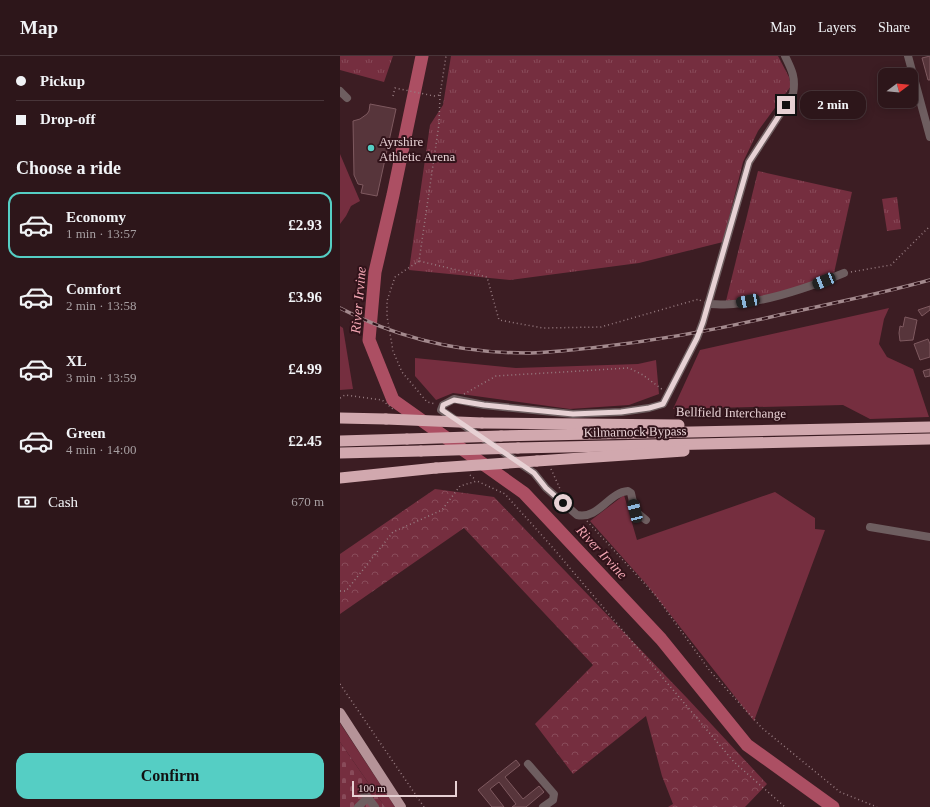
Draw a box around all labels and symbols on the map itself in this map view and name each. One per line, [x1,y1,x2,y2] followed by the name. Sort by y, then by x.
[878,68,918,108] north arrow
[800,91,866,119] callout: 2 min
[777,96,795,114] route end
[379,134,455,164] place label: Ayrshire Athletic Arena
[366,143,376,153] marker: Ayrshire Athletic Arena
[348,266,369,335] water label: River Irvine
[811,271,837,291] car
[735,293,761,309] car
[676,404,786,421] street label: Bellfield Interchange
[583,423,687,440] street label: Kilmarnock Bypass
[554,494,572,512] route start
[626,498,644,524] car
[573,522,630,582] water label: River Irvine
[352,779,457,798] scale bar

